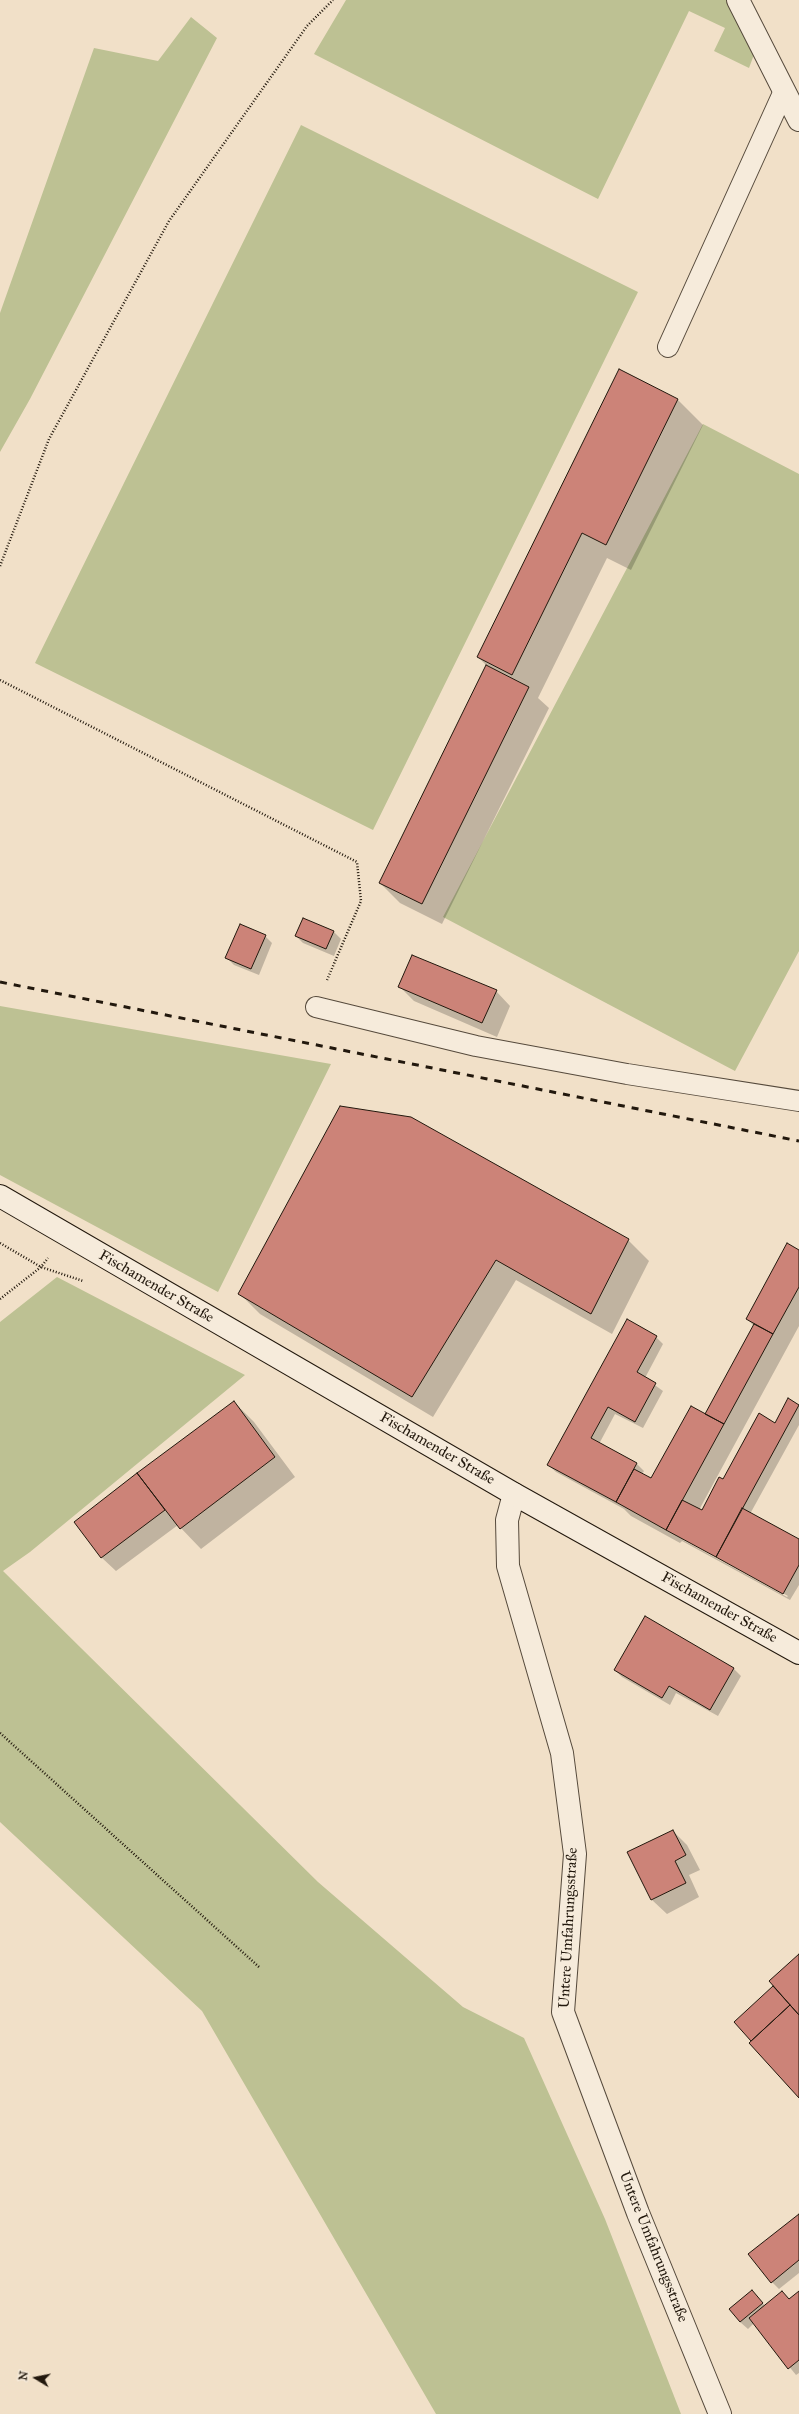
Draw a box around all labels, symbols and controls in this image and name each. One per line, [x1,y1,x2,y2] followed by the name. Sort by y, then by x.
[95,1247,217,1327] street label: Fischamender Straße
[376,1409,498,1489] street label: Fischamender Straße
[658,1569,780,1647] street label: Fischamender Straße
[556,1847,582,2009] street label: Untere Umfahrungsstraße
[615,2169,691,2325] street label: Untere Umfahrungsstraße
[16,2358,56,2398] north arrow
[16,2370,31,2382] text: N

